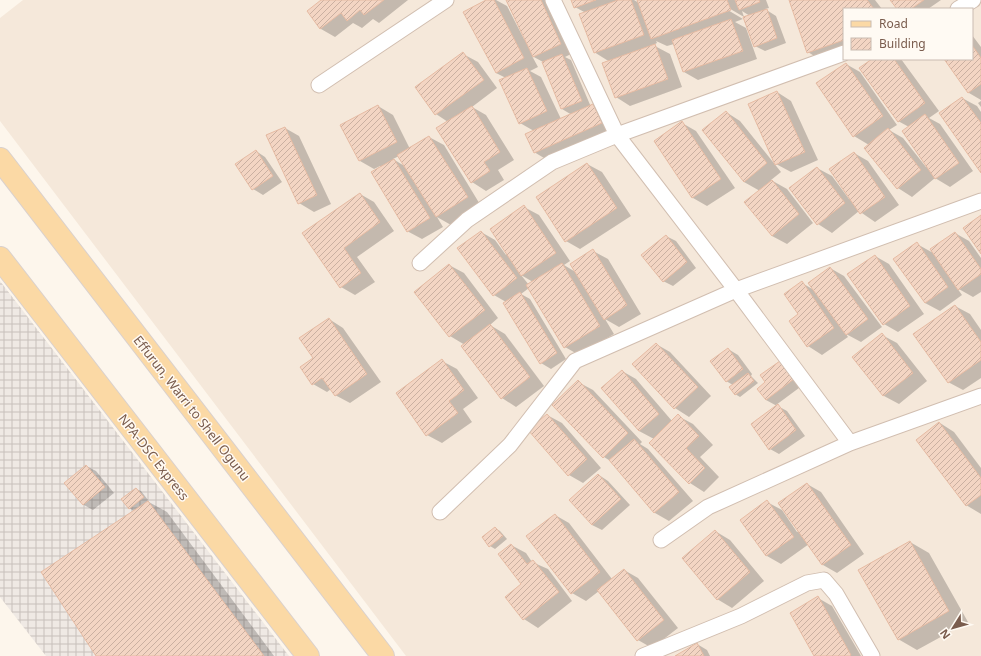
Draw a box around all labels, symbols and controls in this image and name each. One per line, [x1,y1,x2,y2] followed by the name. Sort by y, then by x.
[843,8,973,60] legend
[879,15,908,32] text: Road
[879,35,926,52] text: Building
[130,332,254,484] street label: Effurun, Warri to Shell Ogunu
[115,410,193,504] street label: NPA-DSC Express
[933,608,973,648] north arrow
[936,626,953,642] text: N

